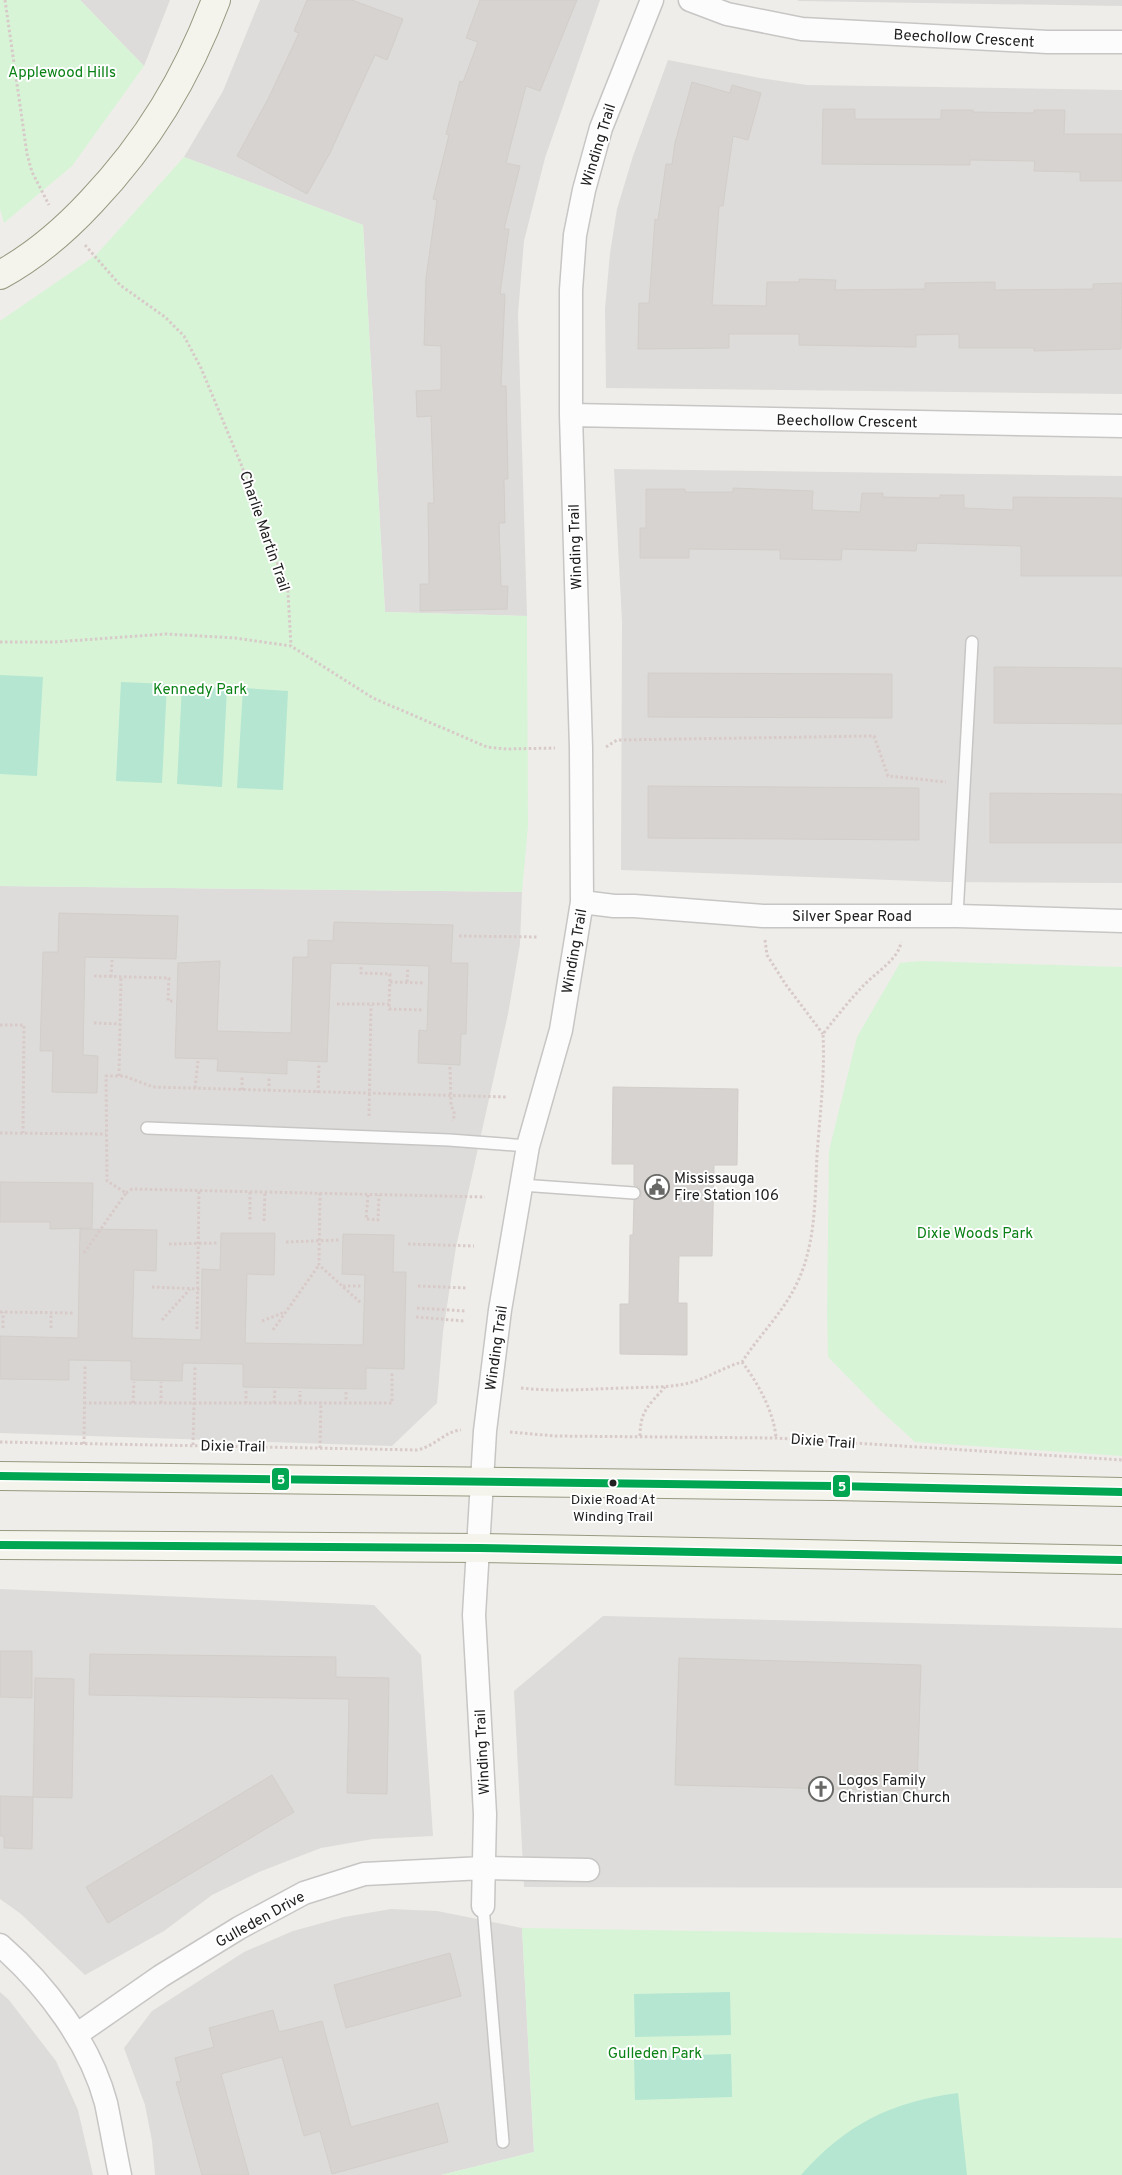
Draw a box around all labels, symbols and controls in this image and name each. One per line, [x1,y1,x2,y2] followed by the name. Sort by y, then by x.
[893,26,1035,53] street label: Beechollow Crescent
[8,64,116,83] park label: Applewood Hills
[578,102,621,189] street label: Winding Trail
[776,412,918,433] street label: Beechollow Crescent
[234,469,293,594] street label: Charlie Martin Trail
[566,504,587,590] street label: Winding Trail
[153,681,247,700] park label: Kennedy Park
[559,907,592,995] street label: Winding Trail
[792,908,912,927] street label: Silver Spear Road
[674,1170,779,1206] place label: Mississauga Fire Station 106
[644,1174,670,1200] public building icon: Mississauga Fire Station 106
[917,1225,1033,1244] park label: Dixie Woods Park
[482,1304,513,1392] street label: Winding Trail
[790,1431,856,1454] street label: Dixie Trail
[200,1437,266,1458] street label: Dixie Trail
[271,1467,290,1491] line badge: 5
[277,1472,285,1489] text: 5
[832,1474,851,1498] line badge: 5
[608,1478,618,1488] marker: Dixie Road At Winding Trail
[838,1479,846,1496] text: 5
[571,1492,655,1526] place label: Dixie Road At Winding Trail
[472,1708,495,1795] street label: Winding Trail
[838,1772,950,1808] place label: Logos Family Christian Church
[808,1776,834,1802] church icon: Logos Family Christian Church
[213,1888,309,1953] street label: Gulleden Drive
[608,2045,702,2064] park label: Gulleden Park

